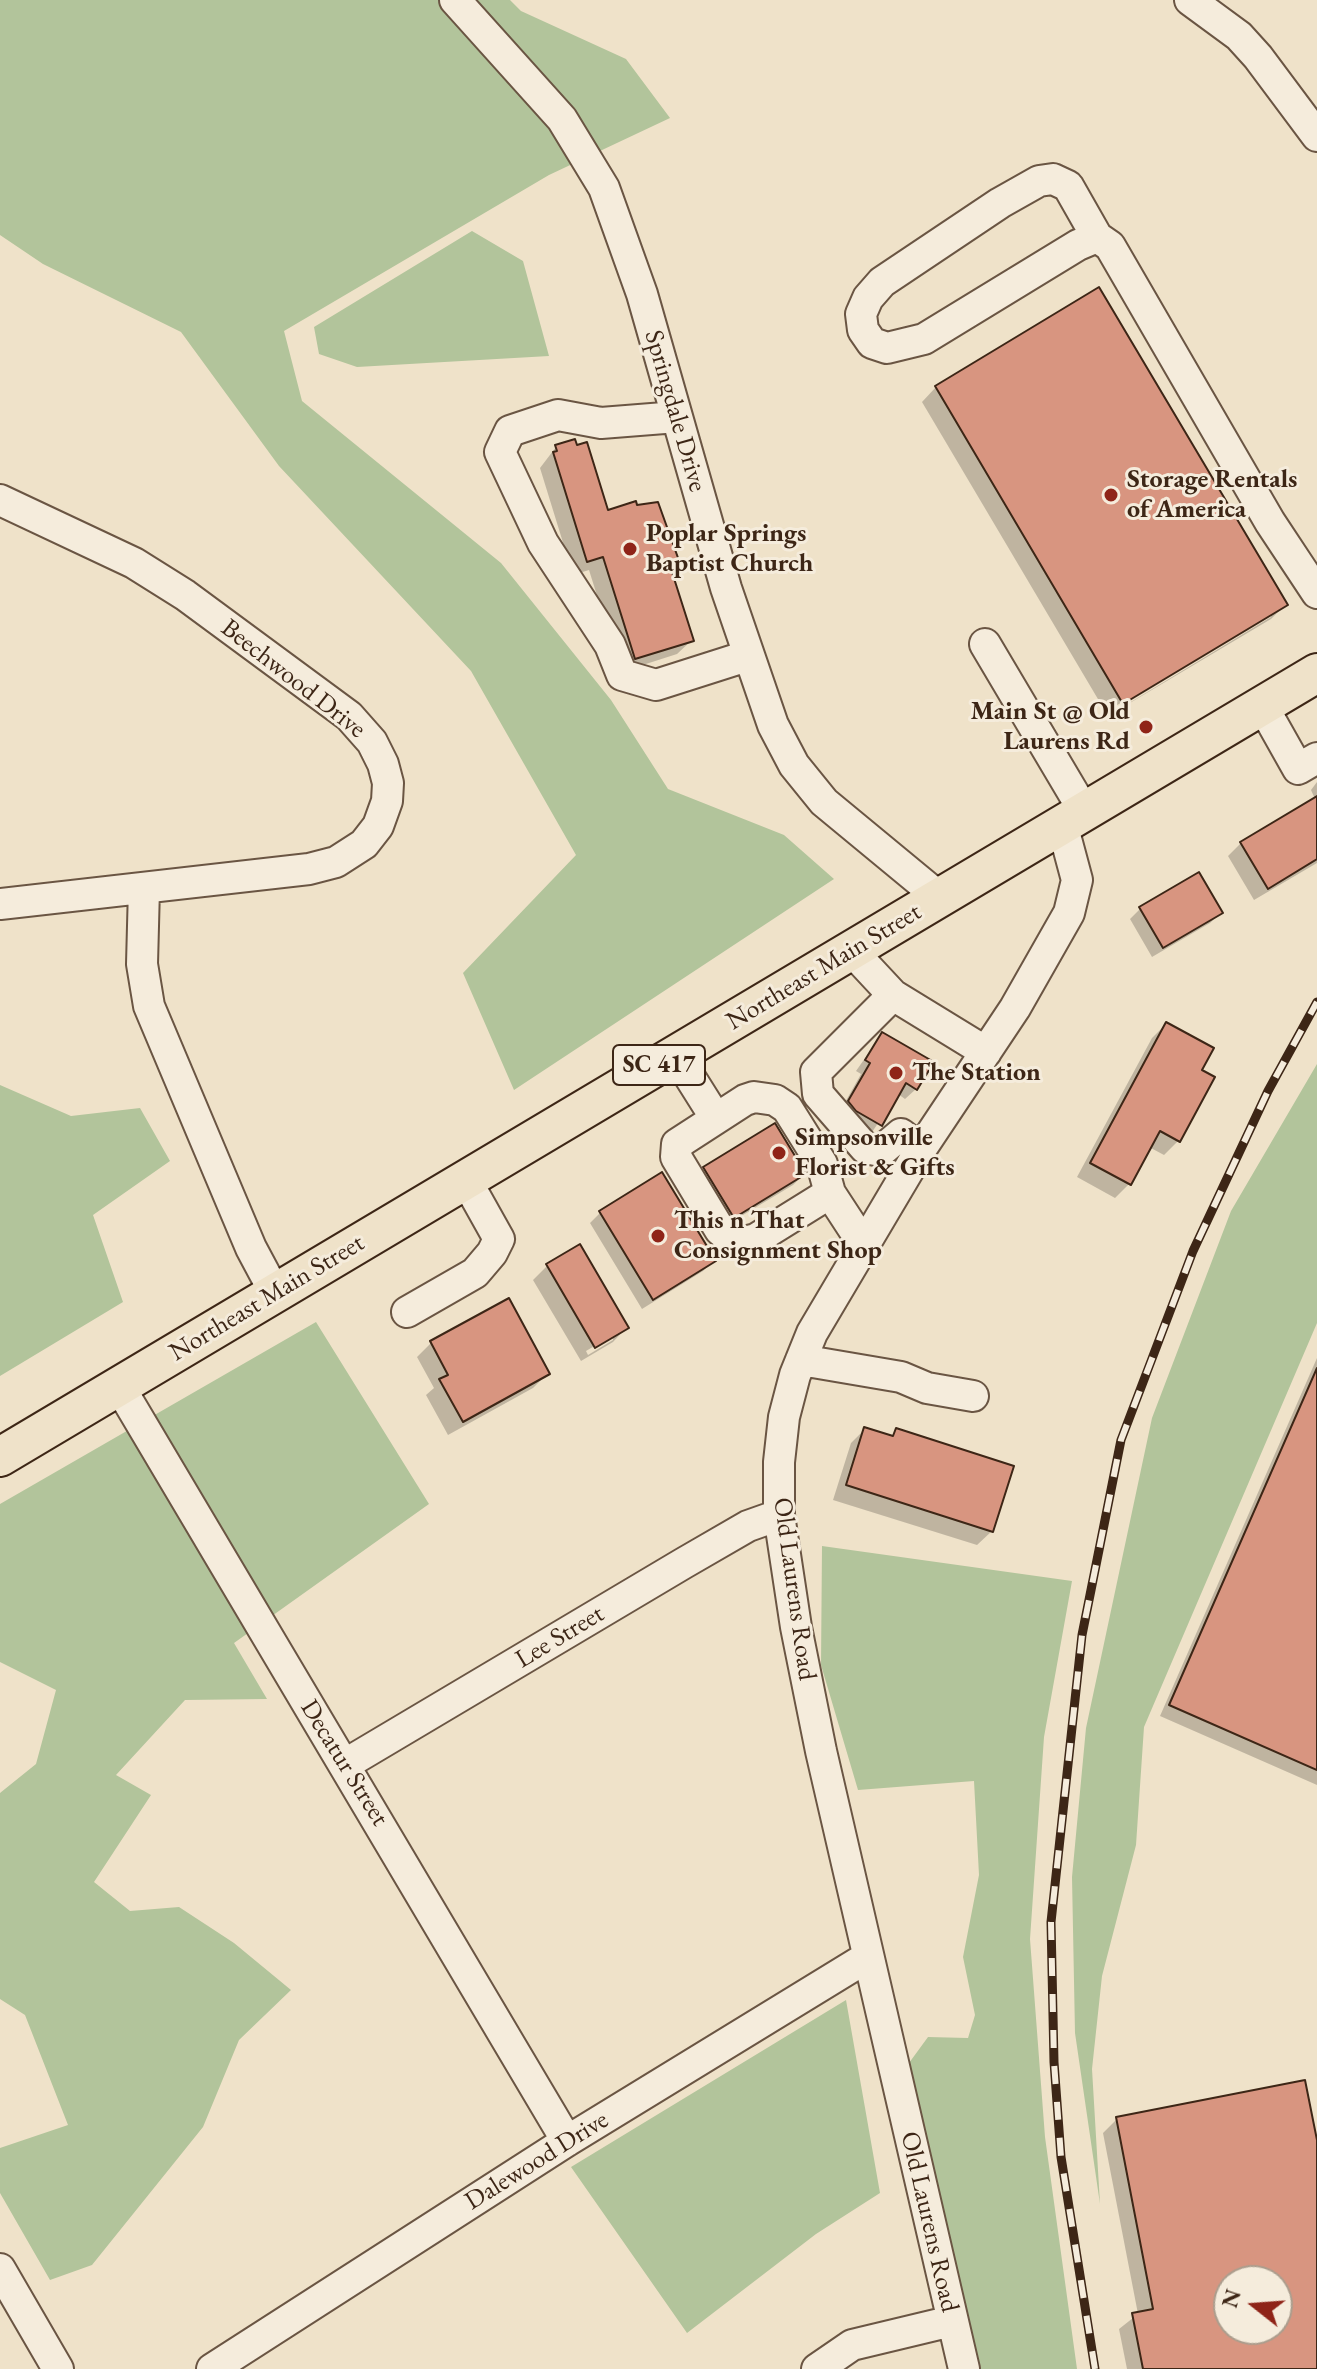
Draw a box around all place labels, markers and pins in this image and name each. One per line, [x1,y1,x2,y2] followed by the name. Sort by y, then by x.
[1127,464,1297,526] place label: Storage Rentals of America
[1102,486,1120,504] marker: Storage Rentals of America
[646,518,813,580] place label: Poplar Springs Baptist Church
[621,540,639,558] marker: Poplar Springs Baptist Church
[970,696,1130,758] place label: Main St @ Old Laurens Rd
[1137,718,1155,736] marker: Main St @ Old Laurens Rd
[912,1057,1041,1089] place label: The Station
[887,1064,905,1082] marker: The Station
[795,1122,955,1184] place label: Simpsonville Florist & Gifts
[770,1144,788,1162] marker: Simpsonville Florist & Gifts
[674,1205,882,1266] place label: This n That Consignment Shop
[649,1227,667,1245] marker: This n That Consignment Shop

